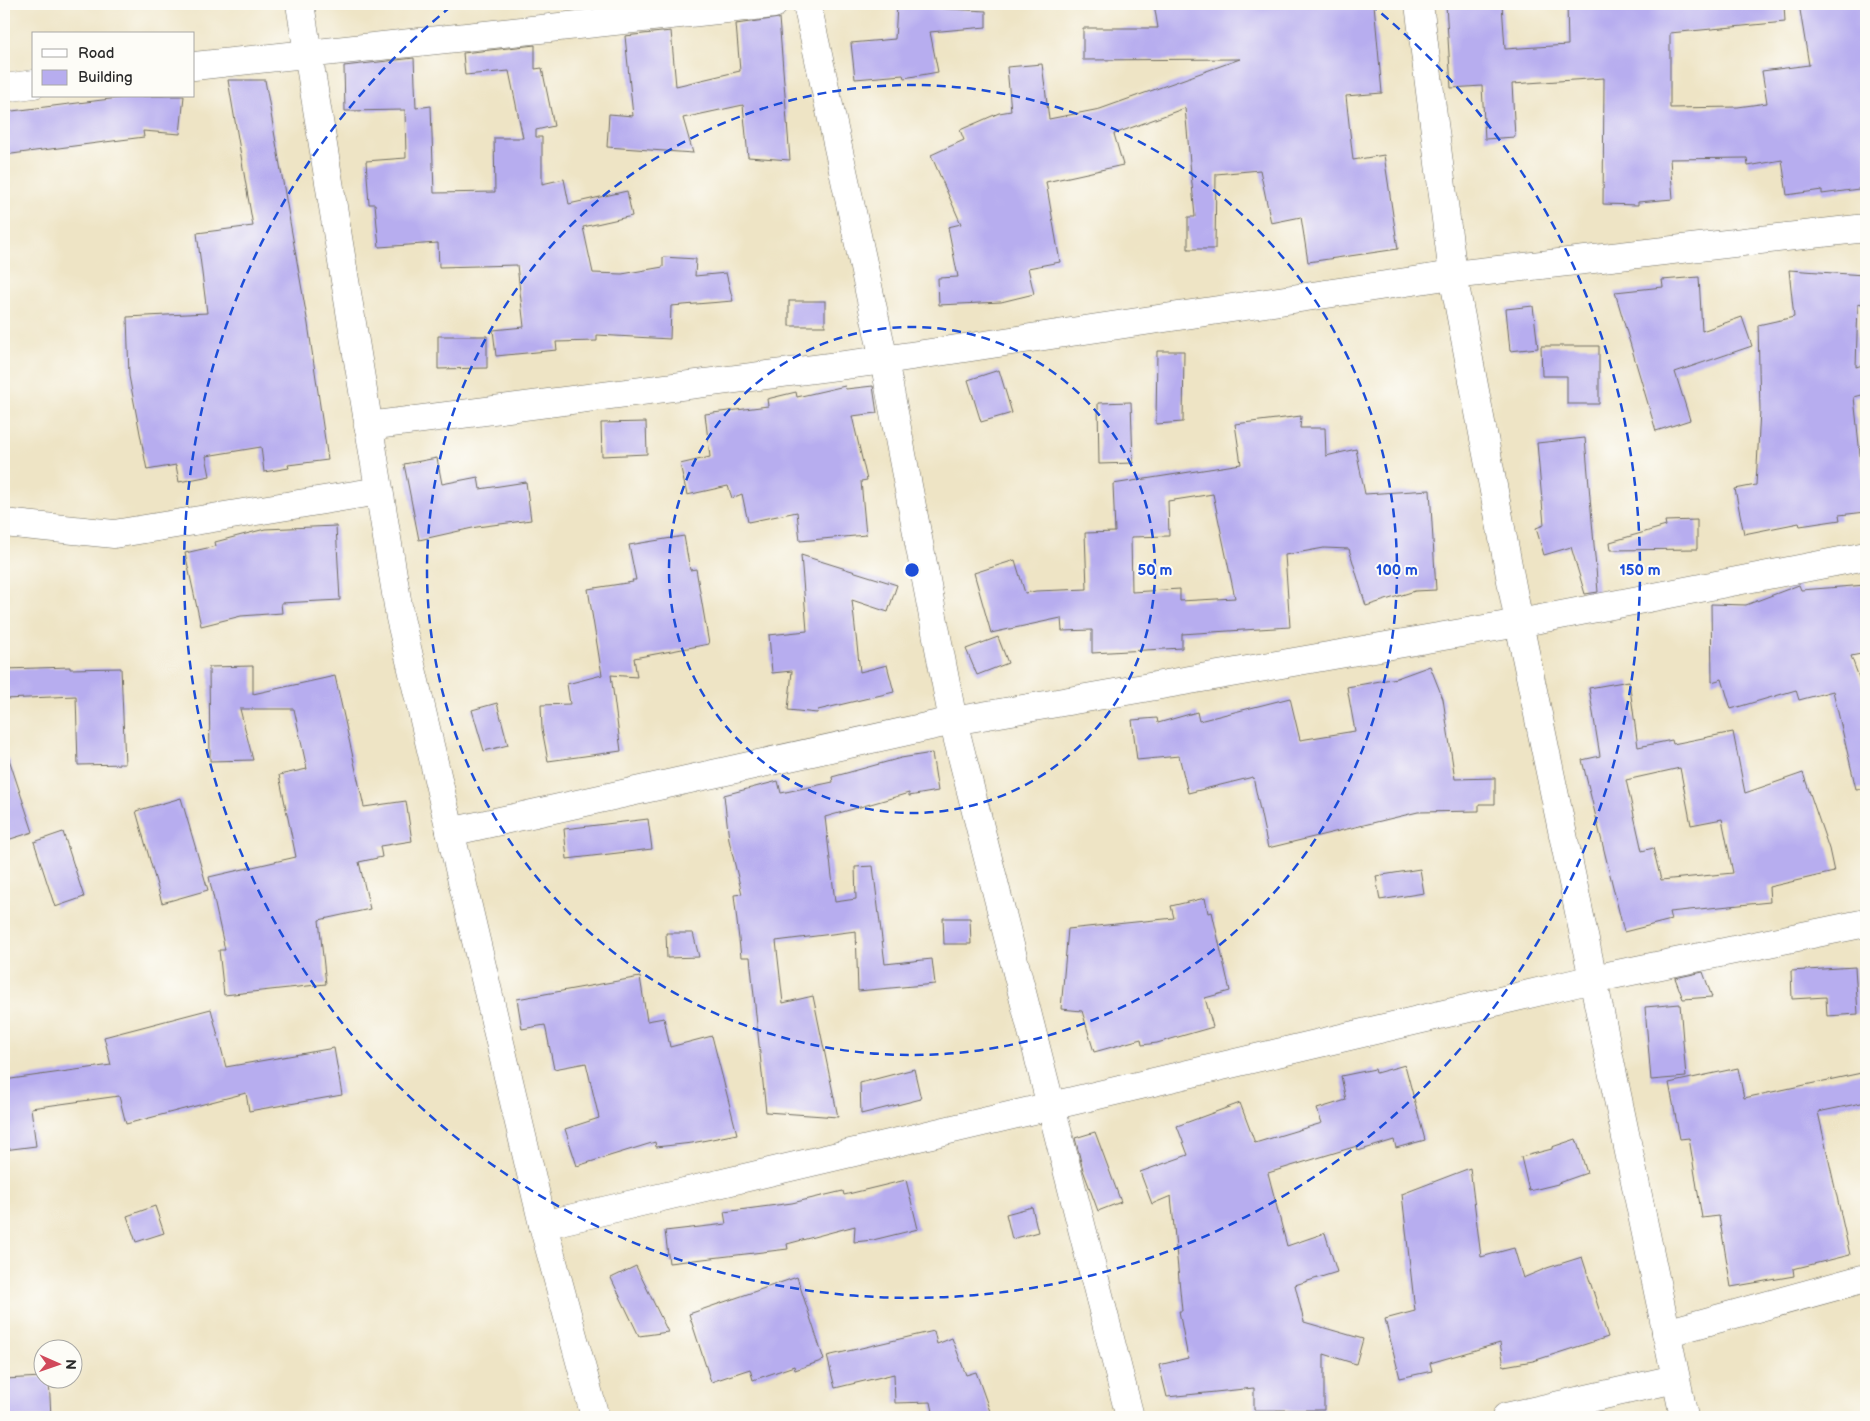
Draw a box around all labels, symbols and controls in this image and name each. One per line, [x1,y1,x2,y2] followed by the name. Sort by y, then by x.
[32,32,195,98] legend
[78,44,114,63] text: Road
[78,68,133,87] text: Building
[903,561,921,579] centre of rings
[1138,561,1173,580] text: 50 m
[1376,561,1418,580] text: 100 m
[1619,561,1661,580] text: 150 m
[32,1338,82,1388] north arrow
[62,1359,79,1370] text: N

